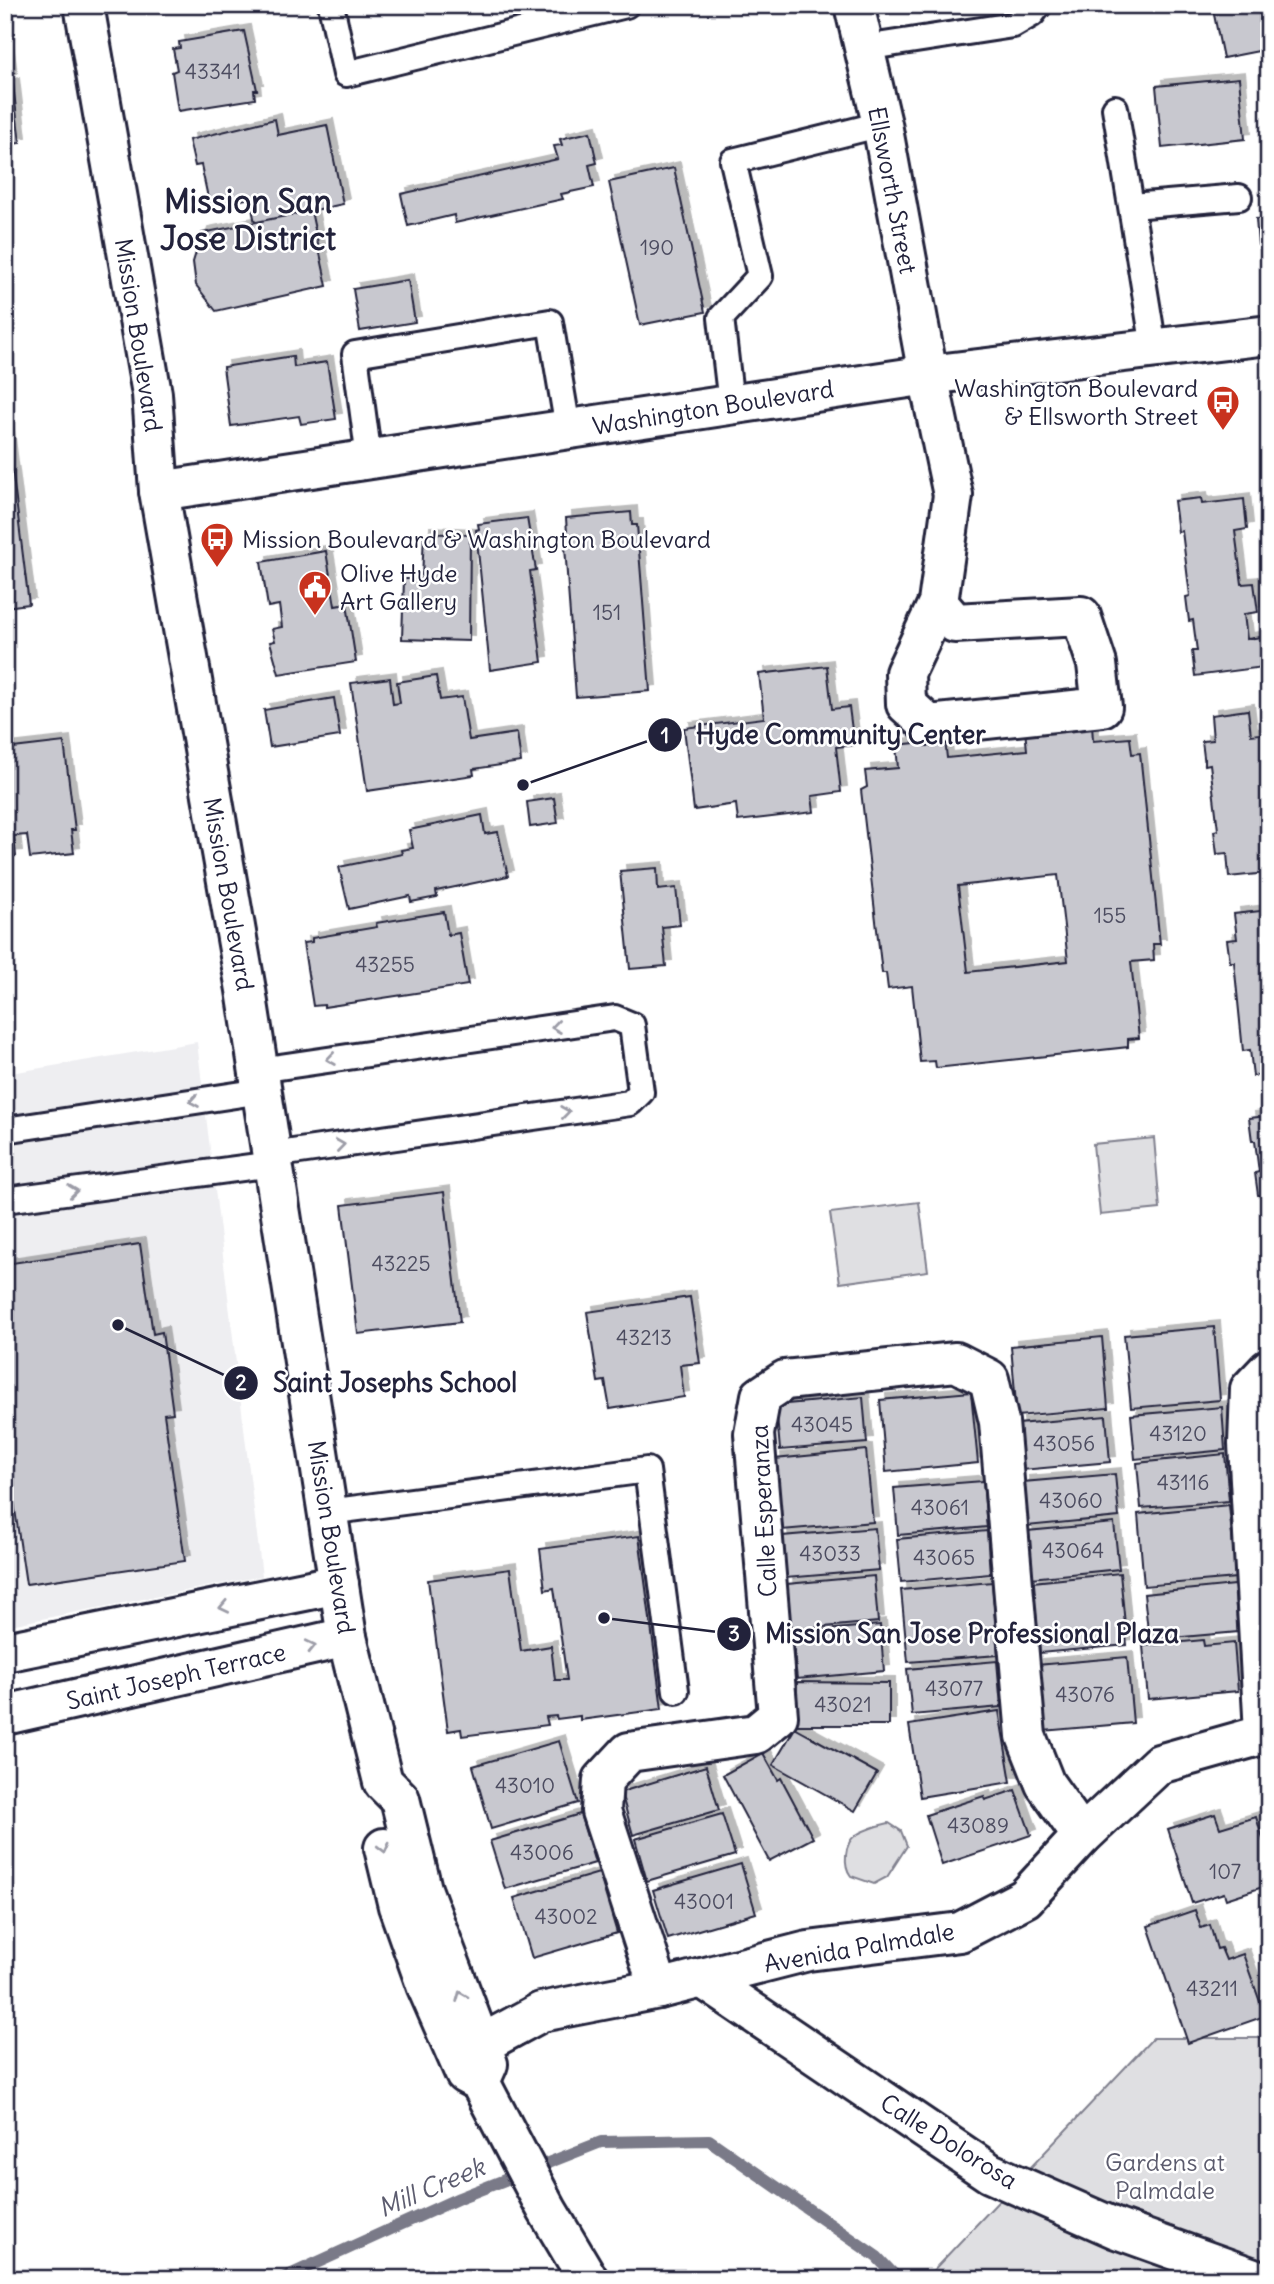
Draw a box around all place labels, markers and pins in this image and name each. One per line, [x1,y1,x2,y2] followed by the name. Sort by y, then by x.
[954,373,1198,431] place label: Washington Boulevard & Ellsworth Street
[1204,383,1242,432] bus stop icon: Washington Boulevard & Ellsworth Street
[198,520,236,569] bus stop icon: Mission Boulevard & Washington Boulevard
[242,524,711,554] place label: Mission Boulevard & Washington Boulevard
[340,558,457,616] place label: Olive Hyde Art Gallery
[296,568,334,617] public building icon: Olive Hyde Art Gallery
[647,712,1000,759] callout: Hyde Community Center
[224,1360,531,1407] callout: Saint Josephs School
[716,1610,1193,1657] callout: Mission San Jose Professional Plaza

